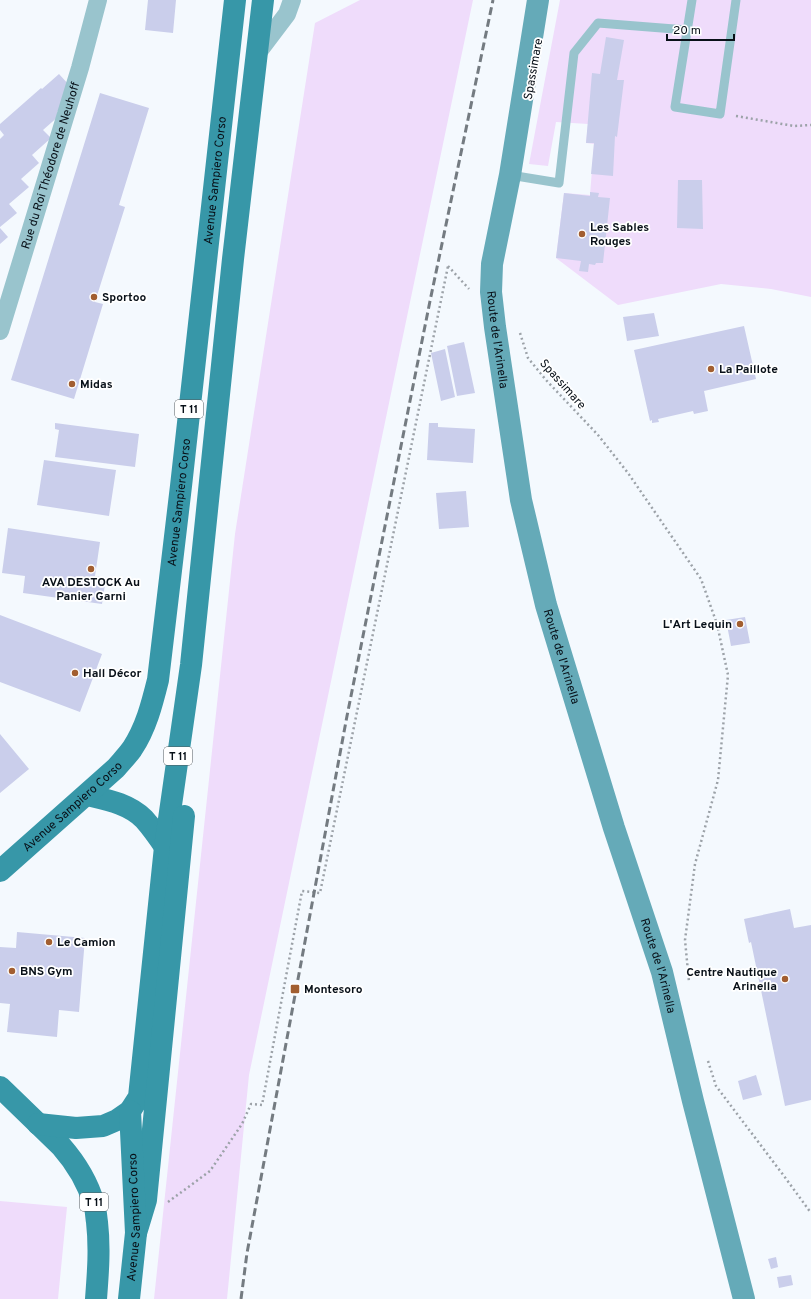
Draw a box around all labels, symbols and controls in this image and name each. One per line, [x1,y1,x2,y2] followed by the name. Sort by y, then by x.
[667,16,734,42] scale bar
[673,23,701,39] text: 20 m
[521,37,547,101] street label: Spassimare
[18,80,84,251] street label: Rue du Roi Théodore de Neuhoff
[201,115,231,245] street label: Avenue Sampiero Corso
[590,220,649,250] place label: Les Sables Rouges
[577,229,587,239] marker: Les Sables Rouges
[102,290,147,306] place label: Sportoo
[482,290,511,390] street label: Route de l'Arinella
[89,292,99,302] marker: Sportoo
[535,356,589,413] street label: Spassimare
[719,362,778,378] place label: La Paillote
[706,364,716,374] marker: La Paillote
[80,377,113,393] place label: Midas
[67,379,77,389] marker: Midas
[175,400,203,418] road number: T 11
[165,437,195,567] street label: Avenue Sampiero Corso
[86,564,96,574] marker: AVA DESTOCK Au Panier Garni
[42,575,140,605] place label: AVA DESTOCK Au Panier Garni
[539,607,583,706] street label: Route de l'Arinella
[663,617,732,633] place label: L'Art Lequin
[735,619,745,629] marker: L'Art Lequin
[83,666,142,682] place label: Hall Décor
[70,668,80,678] marker: Hall Décor
[164,747,192,765] road number: T 11
[20,759,127,856] street label: Avenue Sampiero Corso
[636,916,679,1015] street label: Route de l'Arinella
[57,935,116,951] place label: Le Camion
[44,937,54,947] marker: Le Camion
[20,964,73,980] place label: BNS Gym
[686,965,777,995] place label: Centre Nautique Arinella
[7,966,17,976] marker: BNS Gym
[780,974,790,984] marker: Centre Nautique Arinella
[304,982,363,998] place label: Montesoro
[289,983,301,995] marker: Montesoro
[124,1152,145,1282] street label: Avenue Sampiero Corso
[80,1193,108,1211] road number: T 11

